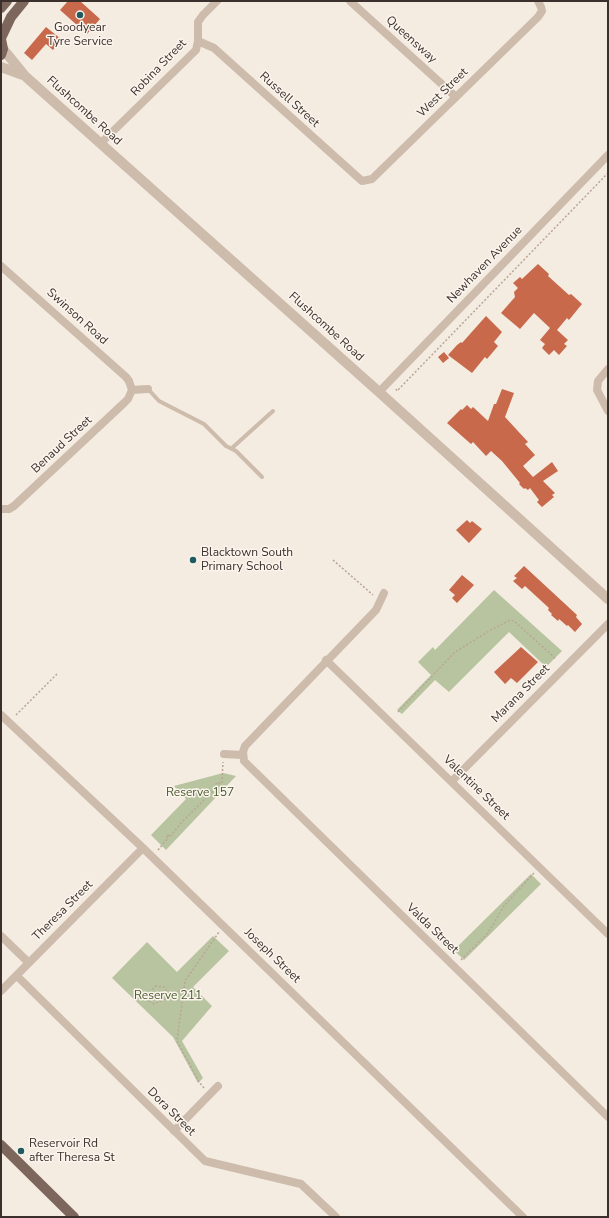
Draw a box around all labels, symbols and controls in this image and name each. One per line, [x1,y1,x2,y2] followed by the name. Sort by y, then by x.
[75,10,85,20] marker: Goodyear Tyre Service
[383,13,439,67] street label: Queensway
[47,21,113,49] place label: Goodyear Tyre Service
[128,37,190,99] street label: Robina Street
[415,65,471,121] street label: West Street
[256,69,322,131] street label: Russell Street
[43,73,125,149] street label: Flushcombe Road
[445,223,525,307] street label: Newhaven Avenue
[43,286,111,348] street label: Swinson Road
[285,289,367,365] street label: Flushcombe Road
[29,413,95,477] street label: Benaud Street
[201,546,293,574] place label: Blacktown South Primary School
[188,555,198,565] marker: Blacktown South Primary School
[489,662,553,726] street label: Marana Street
[440,753,512,823] street label: Valentine Street
[166,786,234,800] park label: Reserve 157
[30,878,96,944] street label: Theresa Street
[403,901,461,957] street label: Valda Street
[241,926,303,986] street label: Joseph Street
[134,989,202,1003] park label: Reserve 211
[144,1085,198,1139] street label: Dora Street
[29,1137,115,1165] place label: Reservoir Rd after Theresa St
[16,1146,26,1156] marker: Reservoir Rd after Theresa St

